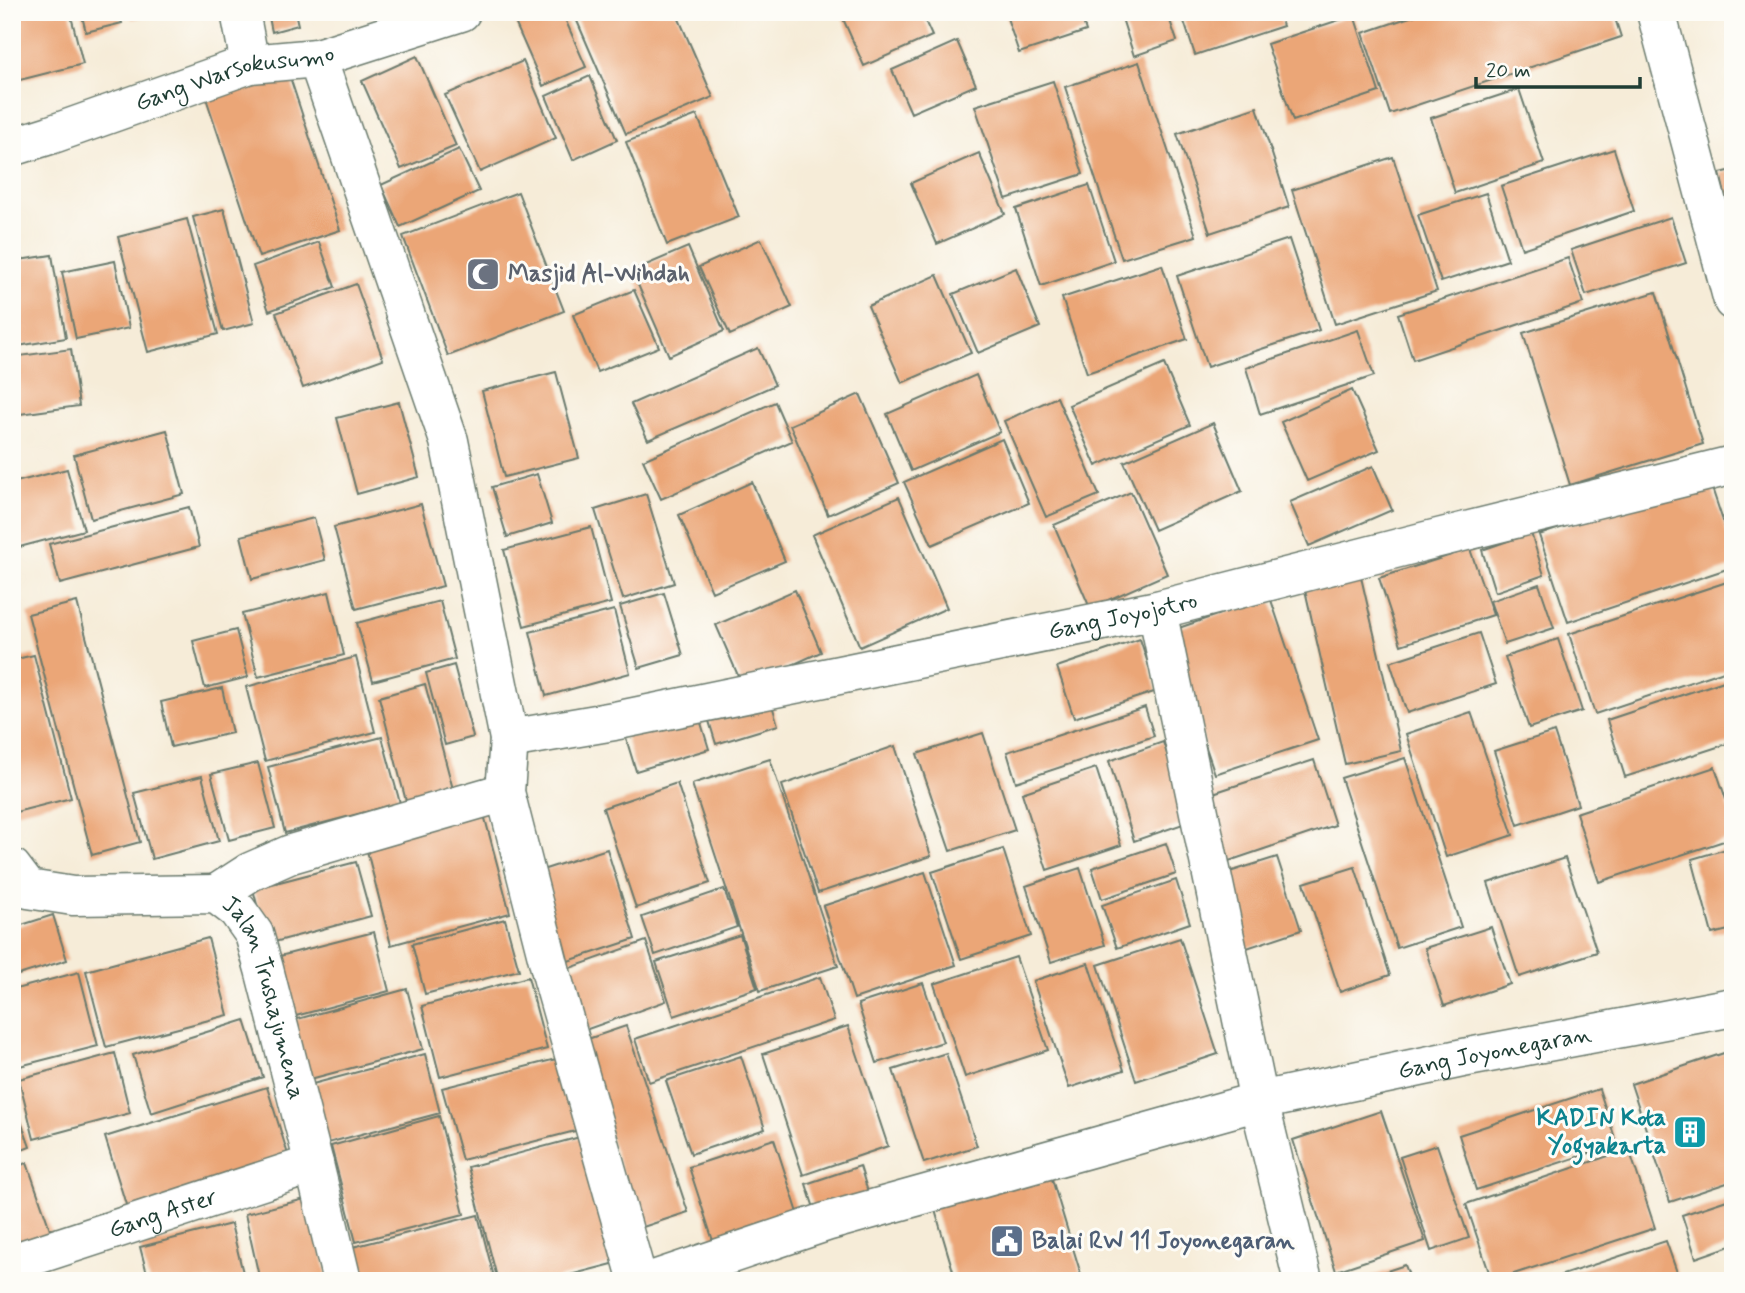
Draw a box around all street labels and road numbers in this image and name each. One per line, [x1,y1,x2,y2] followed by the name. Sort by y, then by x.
[131,38,338,119] street label: Gang Warsokusumo
[1046,585,1201,647] street label: Gang Joyojotro
[216,889,312,1103] street label: Jalan Trushajumena
[1395,1019,1594,1087] street label: Gang Joyonegaran
[105,1181,221,1246] street label: Gang Aster

